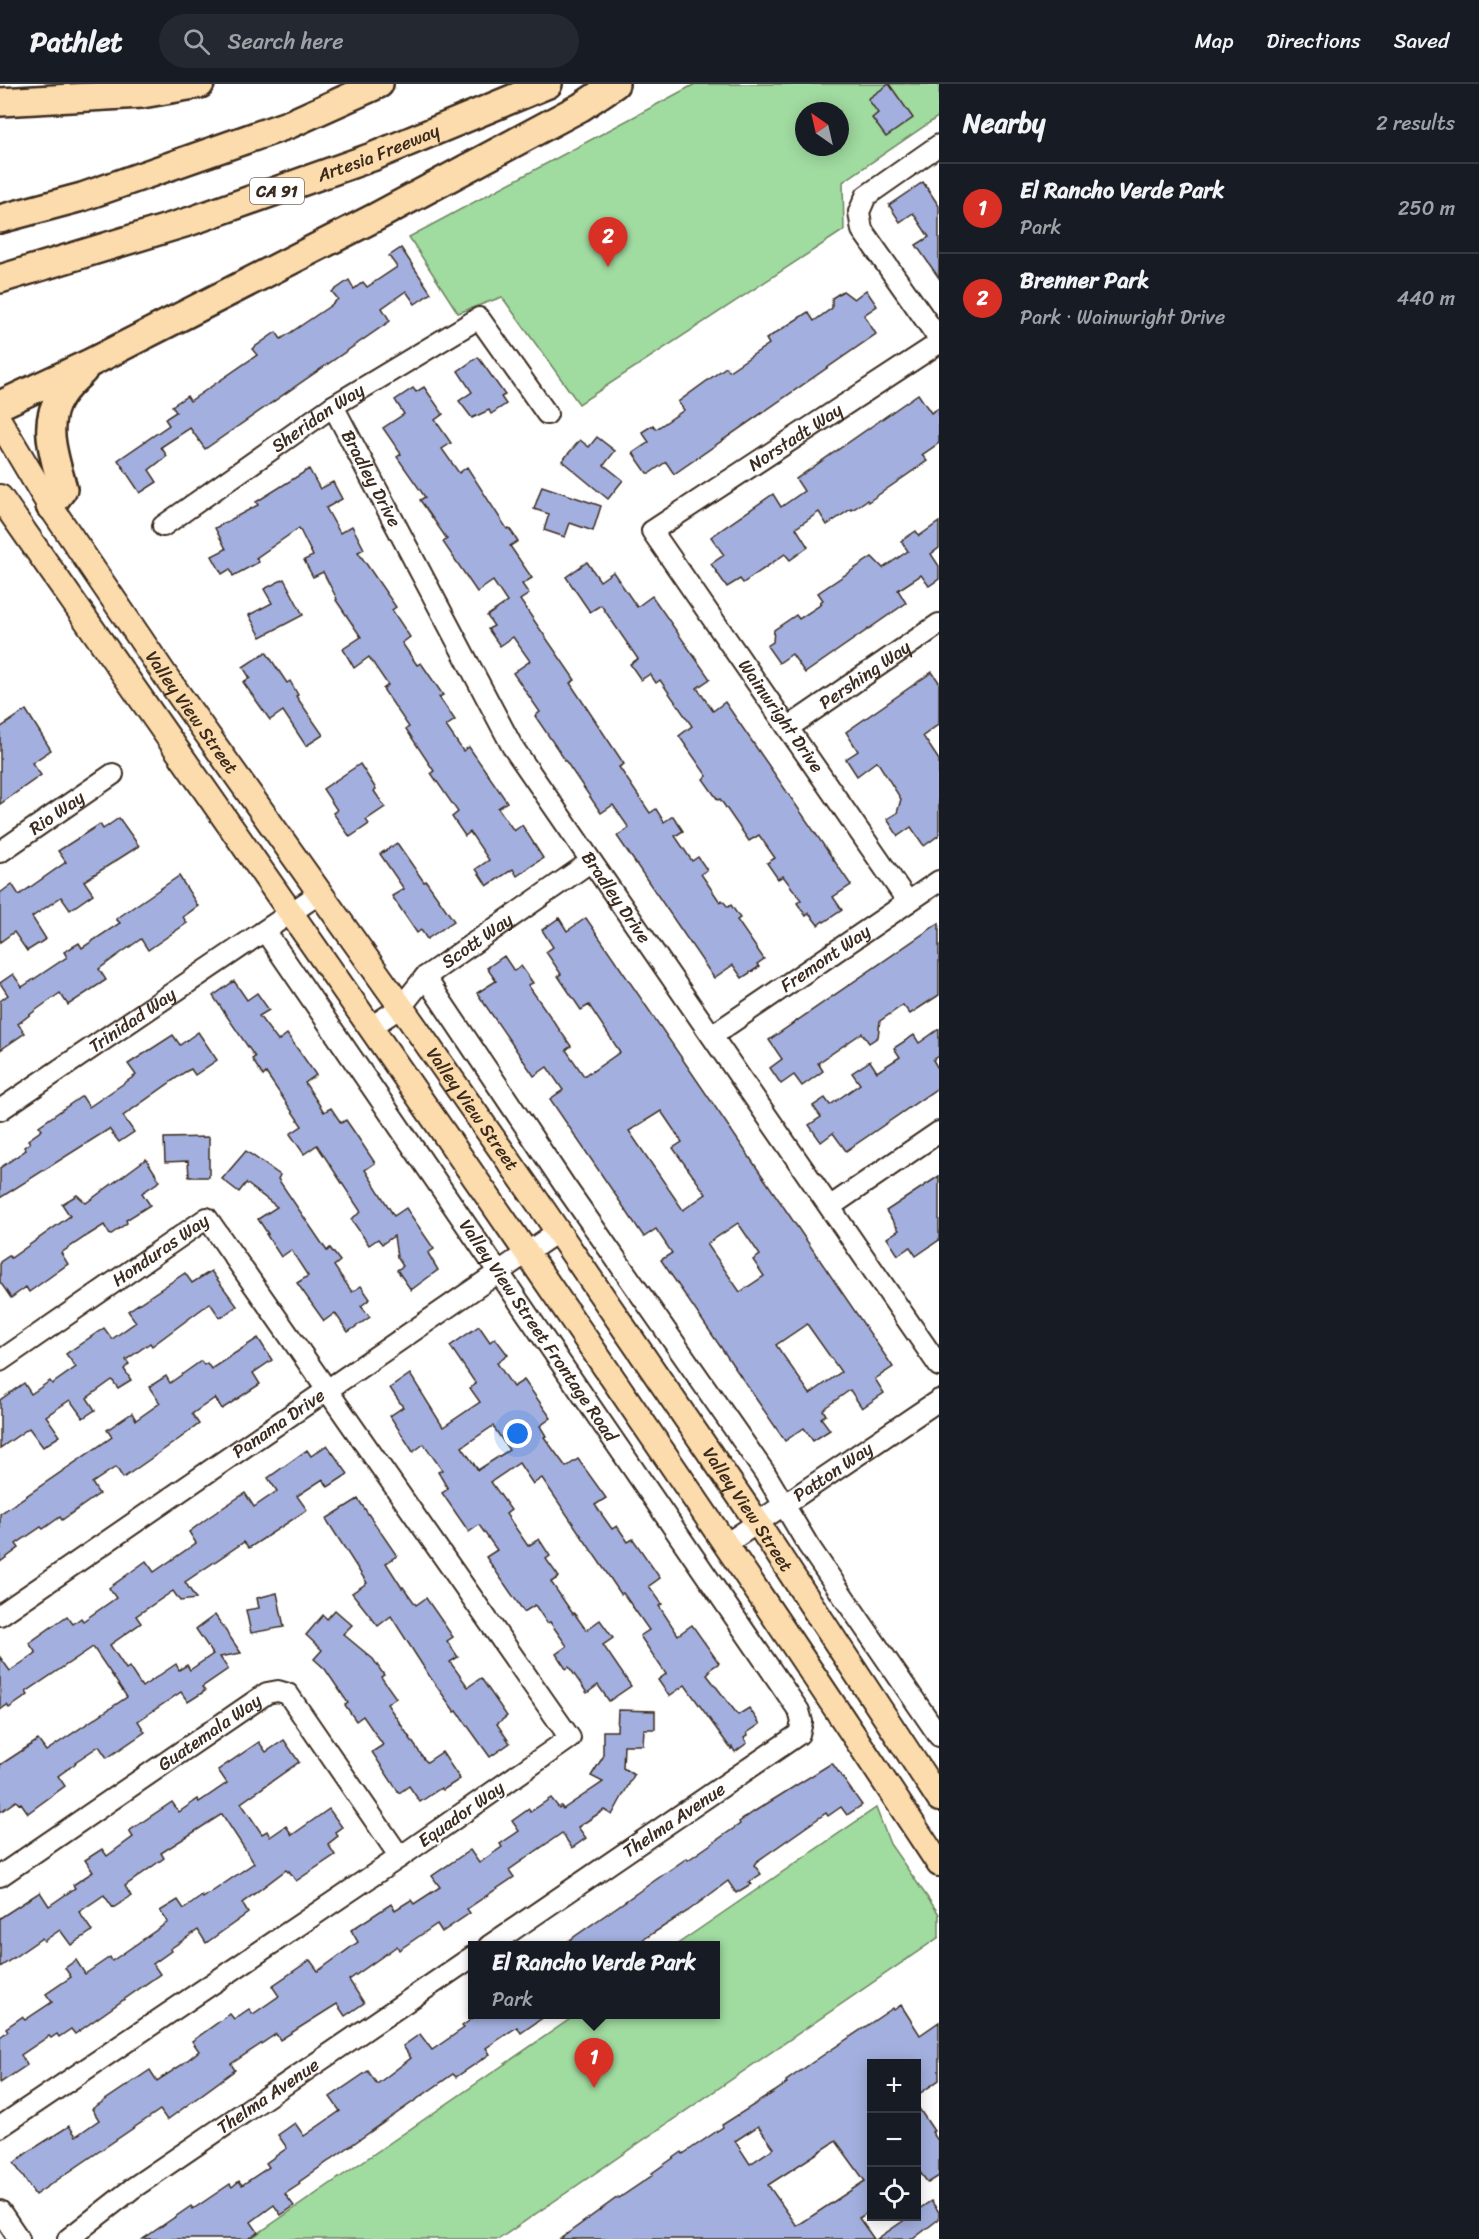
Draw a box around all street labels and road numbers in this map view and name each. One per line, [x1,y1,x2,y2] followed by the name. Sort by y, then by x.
[312,114,445,191] street label: Artesia Freeway
[250,178,304,204] road number: CA 91
[264,374,372,461] street label: Sheridan Way
[741,394,850,480] street label: Norstadt Way
[332,424,410,533] street label: Bradley Drive
[812,631,918,718] street label: Pershing Way
[137,644,247,781] street label: Valley View Street
[730,652,832,780] street label: Wainwright Drive
[22,782,92,844] street label: Rio Way
[573,844,660,950] street label: Bradley Drive
[435,904,520,977] street label: Scott Way
[773,916,878,1001] street label: Fremont Way
[82,978,184,1062] street label: Trinidad Way
[418,1040,527,1178] street label: Valley View Street
[105,1205,216,1295] street label: Honduras Way
[451,1212,627,1450] street label: Valley View Street Frontage Road
[225,1380,332,1467] street label: Panama Drive
[786,1433,880,1510] street label: Patton Way
[694,1440,802,1579] street label: Valley View Street
[151,1685,269,1780] street label: Guatemala Way
[411,1772,512,1856] street label: Equador Way
[616,1774,732,1866] street label: Thelma Avenue
[210,2049,326,2143] street label: Thelma Avenue

